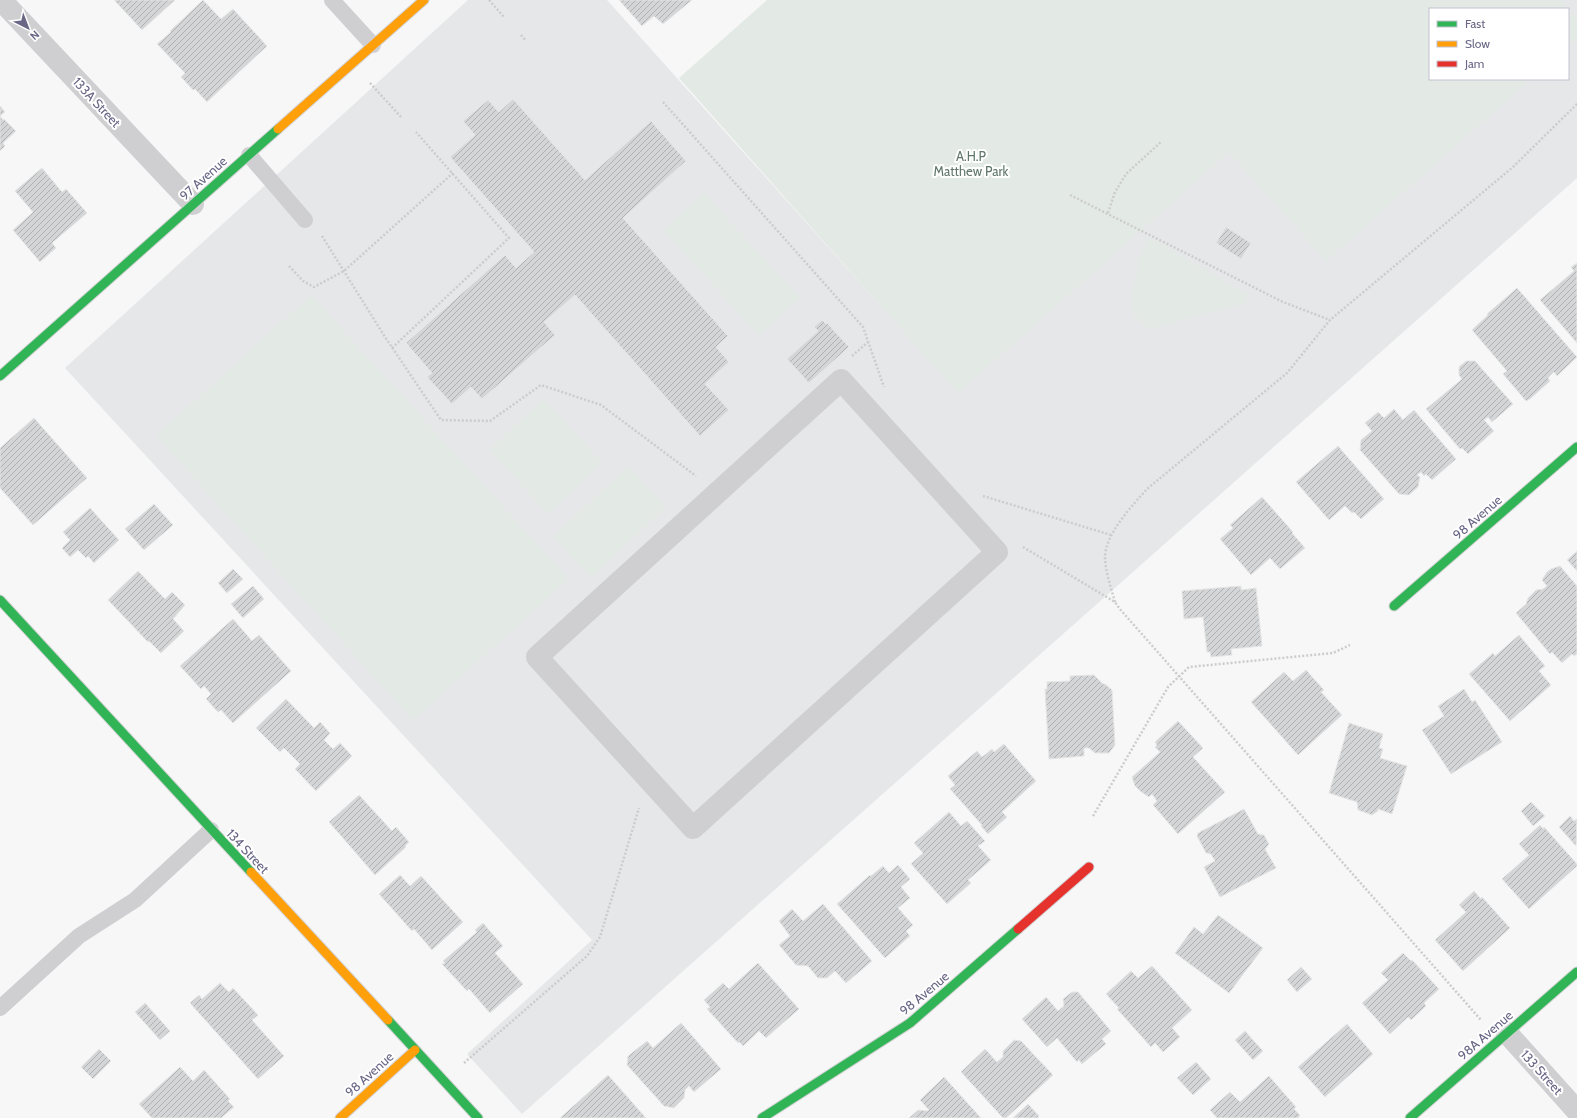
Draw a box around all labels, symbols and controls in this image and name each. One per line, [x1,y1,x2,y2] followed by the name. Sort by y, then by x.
[8,8,48,48] north arrow
[1429,8,1569,80] legend
[1465,16,1485,31] text: Fast
[27,28,42,43] text: N
[1465,36,1490,51] text: Slow
[1464,56,1484,71] text: Jam
[70,74,125,131] street label: 133A Street
[934,148,1009,179] park label: A.H.P Matthew Park
[176,152,230,203] street label: 97 Avenue
[1449,491,1505,543] street label: 98 Avenue
[223,825,273,877] street label: 134 Street
[896,968,952,1018] street label: 98 Avenue
[1454,1007,1516,1063] street label: 98A Avenue
[1518,1046,1567,1098] street label: 133 Street
[342,1048,397,1100] street label: 98 Avenue

